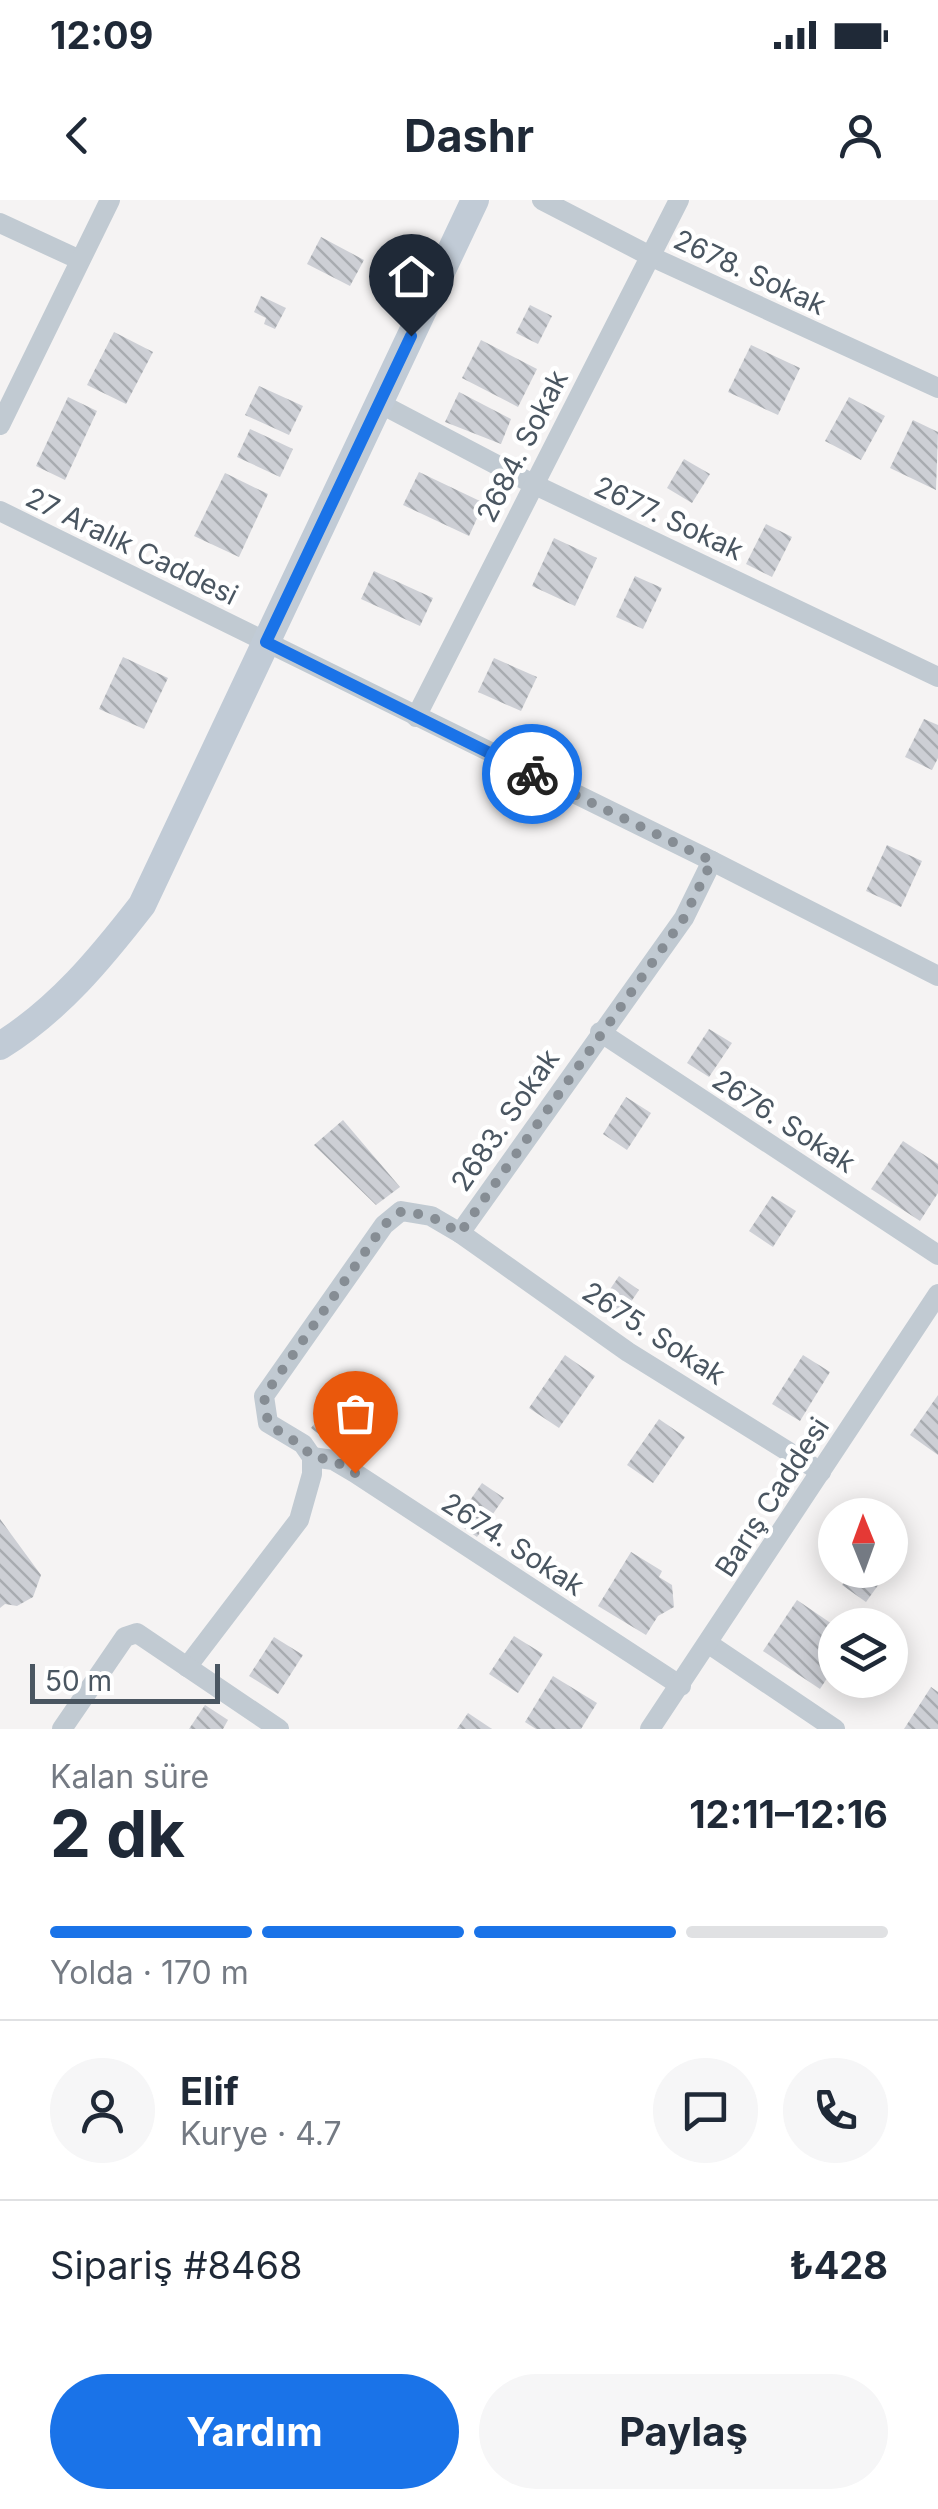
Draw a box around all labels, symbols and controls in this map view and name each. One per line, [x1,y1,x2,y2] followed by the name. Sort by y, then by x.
[50,12,153,58] text: 12:09
[50,108,105,163] icon: back
[404,108,534,163] text: Dashr
[833,108,888,163] icon: person
[669,222,831,322] street label: 2678. Sokak
[369,234,454,337] pin
[384,249,439,304] icon: home
[469,364,575,528] street label: 2684. Sokak
[589,469,749,567] street label: 2677. Sokak
[20,480,244,612] street label: 27 Aralık Caddesi
[482,724,582,824] courier
[505,747,560,802] icon: bike
[444,1042,566,1198] street label: 2683. Sokak
[706,1062,862,1180] street label: 2676. Sokak
[576,1274,732,1392] street label: 2675. Sokak
[313,1371,398,1474] pin
[328,1386,383,1441] icon: bag
[708,1411,836,1583] street label: Barış Caddesi
[435,1485,591,1603] street label: 2674. Sokak
[818,1498,908,1588] north arrow
[818,1498,908,1698] map controls
[818,1608,908,1698] button: layers
[30,1659,220,1704] scale bar
[45,1664,112,1698] text: 50 m
[50,1757,209,1796] text: Kalan süre
[689,1791,888,1837] text: 12:11–12:16
[50,1794,185,1873] text: 2 dk
[50,1953,249,1992] text: Yolda · 170 m
[50,2058,155,2163] button: person
[653,2058,758,2163] button: chat
[783,2058,888,2163] button: phone
[180,2068,239,2114] text: Elif
[180,2114,342,2153] text: Kurye · 4.7
[50,2242,303,2288] text: Sipariş #8468
[789,2242,888,2288] text: ₺428
[50,2374,459,2489] button: Yardım
[479,2374,888,2489] button: Paylaş

